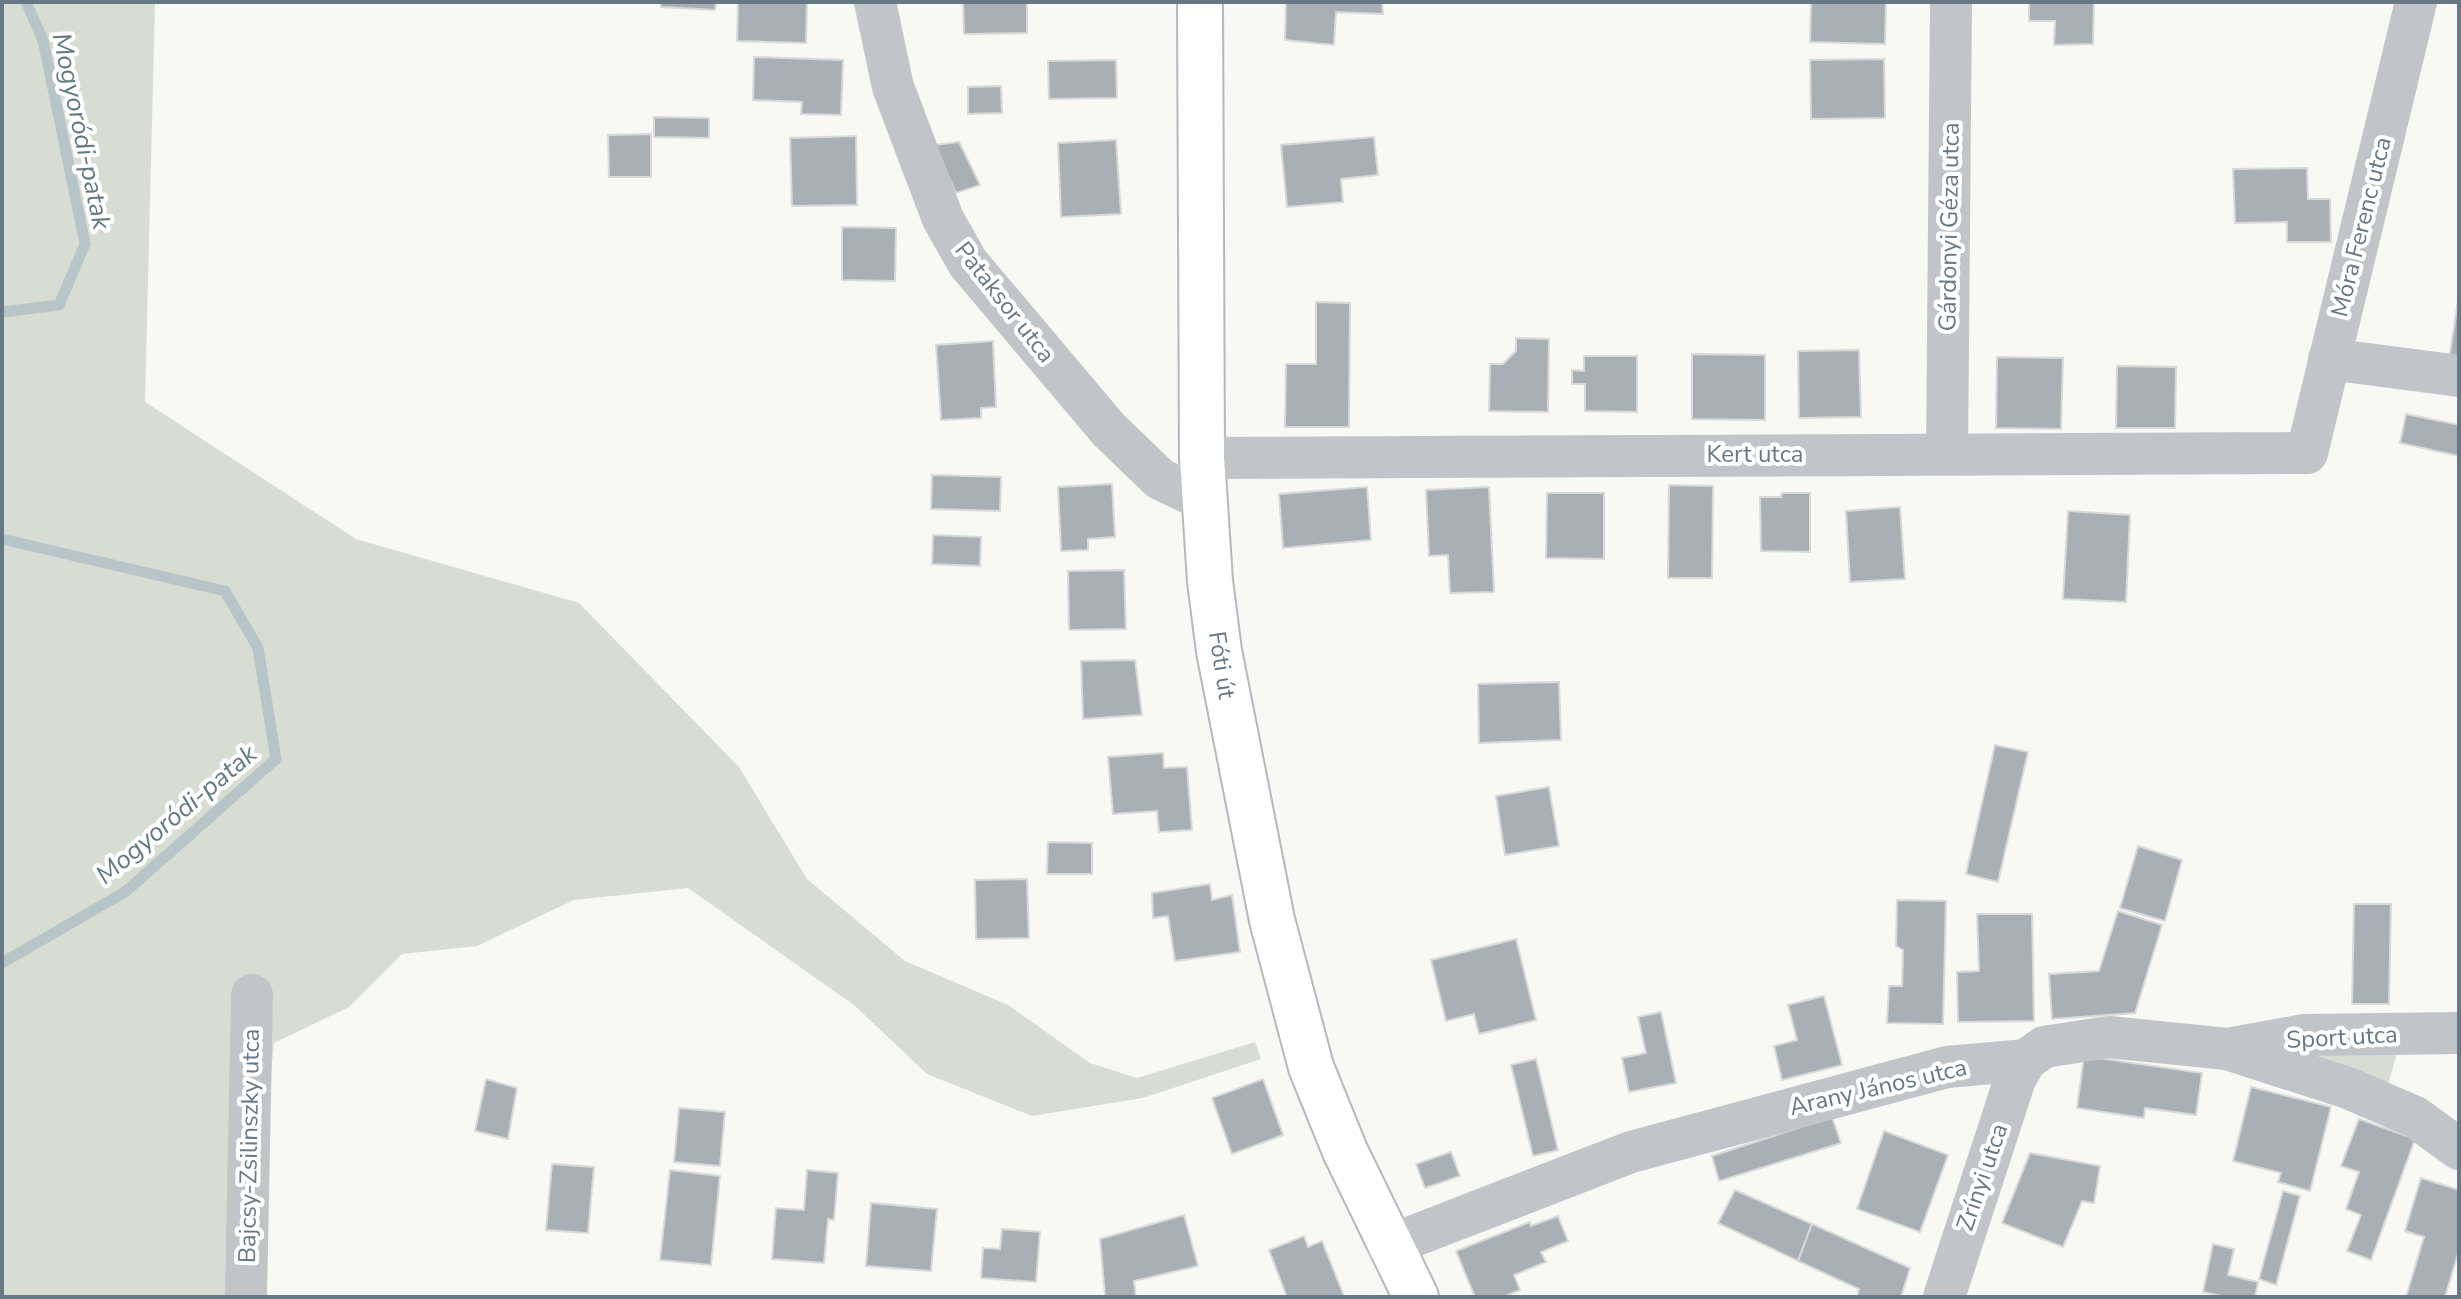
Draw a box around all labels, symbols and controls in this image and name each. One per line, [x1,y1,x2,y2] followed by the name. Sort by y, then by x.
[44,30,120,234] water label: Mogyoródi-patak
[1931,122,1967,332] street label: Gárdonyi Géza utca
[2323,134,2399,320] street label: Móra Ferenc utca
[948,235,1062,369] street label: Pataksor utca
[1707,438,1803,470] street label: Kert utca
[1201,629,1243,702] street label: Fóti út
[88,736,265,892] water label: Mogyoródi-patak
[2286,1018,2398,1056] street label: Sport utca
[231,1028,267,1264] street label: Bajcsy-Zsilinszky utca
[1786,1051,1970,1123] street label: Arany János utca
[1949,1119,2015,1235] street label: Zrínyi utca

